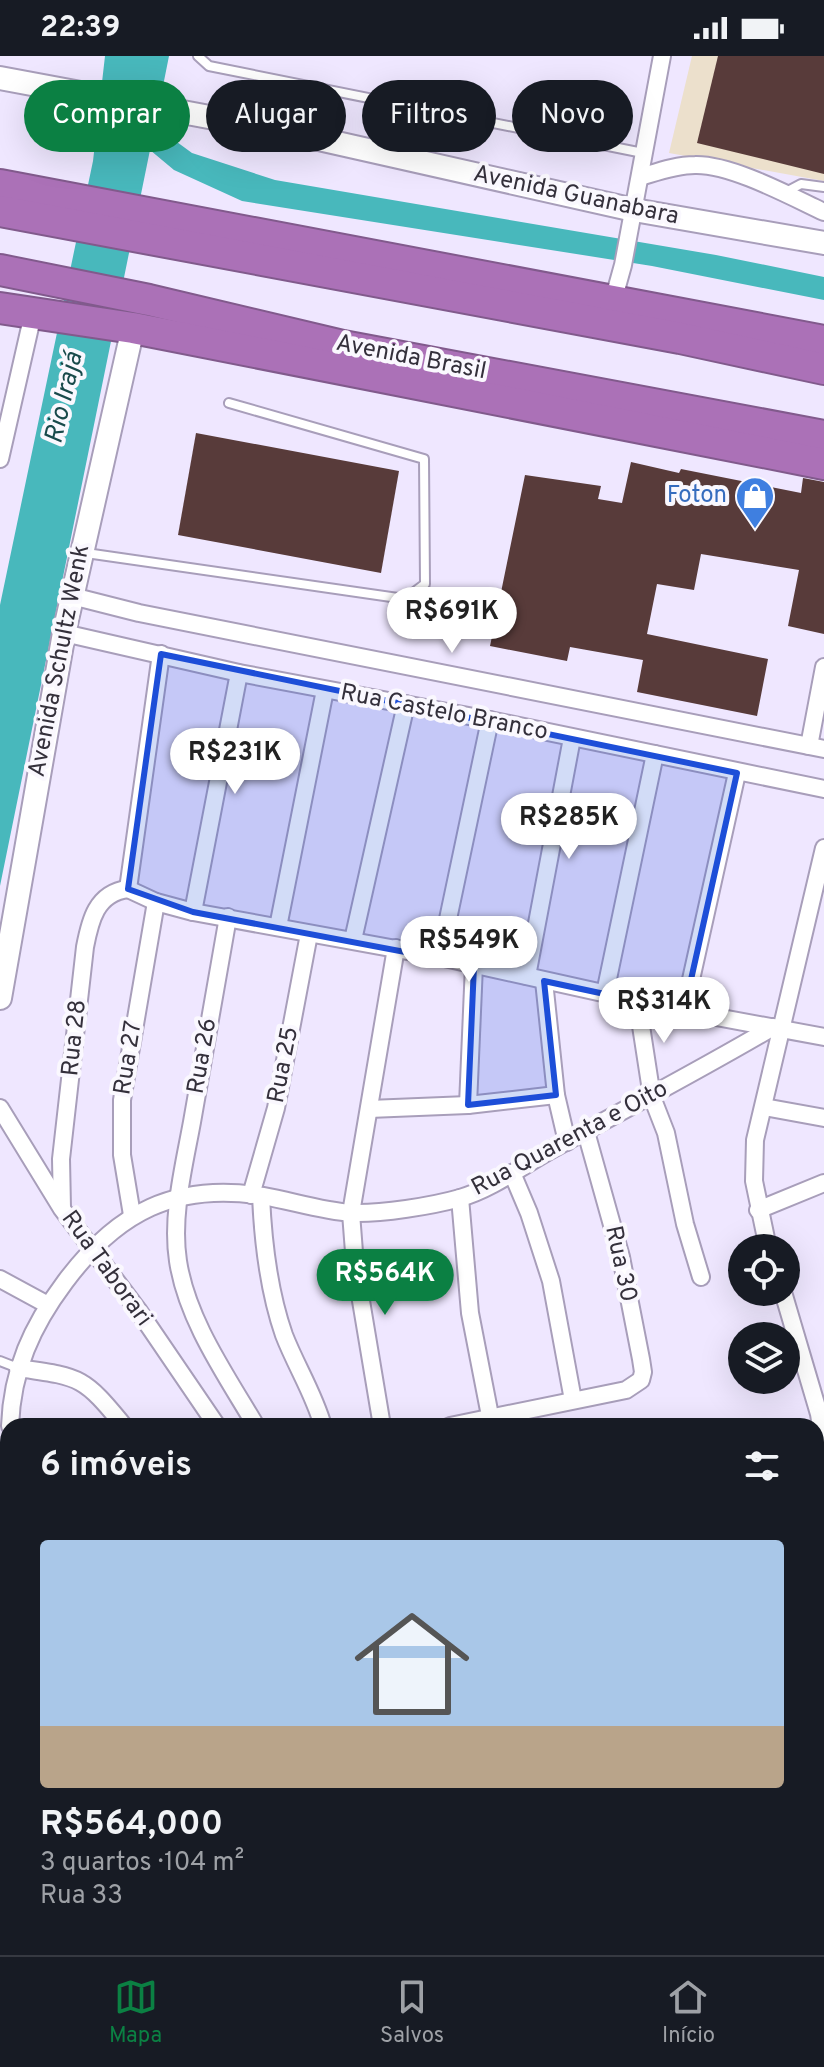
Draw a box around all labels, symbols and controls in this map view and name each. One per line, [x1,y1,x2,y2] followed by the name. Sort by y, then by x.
[40,10,120,47] text: 22:39
[24,80,190,152] chip: Comprar
[206,80,346,152] chip: Alugar
[362,80,496,152] chip: Filtros
[512,80,633,152] chip: Novo
[470,160,682,232] street label: Avenida Guanabara
[333,329,489,387] street label: Avenida Brasil
[38,346,92,447] water label: Rio Irajá
[734,475,776,530] shop icon: Foton
[667,481,727,511] place label: Foton
[23,542,97,780] street label: Avenida Schultz Wenk
[387,587,517,655] pin: R$691K
[405,596,499,629] text: R$691K
[338,678,550,748] street label: Rua Castelo Branco
[170,728,300,796] pin: R$231K
[188,737,282,770] text: R$231K
[504,793,634,861] pin: R$285K
[519,802,619,835] text: R$285K
[404,916,534,984] pin: R$549K
[418,925,520,958] text: R$549K
[599,977,729,1045] pin: R$314K
[617,986,711,1019] text: R$314K
[56,998,94,1078] street label: Rua 28
[182,1016,224,1096] street label: Rua 26
[108,1019,150,1097] street label: Rua 27
[262,1024,306,1106] street label: Rua 25
[467,1075,673,1203] street label: Rua Quarenta e Oito
[54,1205,158,1333] street label: Rua Taborari
[597,1223,643,1305] street label: Rua 30
[728,1234,800,1394] map controls
[728,1234,800,1306] button: locate
[320,1249,450,1317] pin: R$564K
[335,1258,435,1291] text: R$564K
[728,1322,800,1394] button: layers
[740,1444,784,1488] icon: filters
[40,1445,192,1488] text: 6 imóveis
[340,1592,484,1736] icon: home
[40,1804,223,1847] text: R$564,000
[40,1847,244,1880] text: 3 quartos · 104 m²
[40,1880,123,1913] text: Rua 33
[109,1975,162,2050] tab: Mapa
[380,1975,444,2050] tab: Salvos
[662,1975,715,2050] tab: Início

